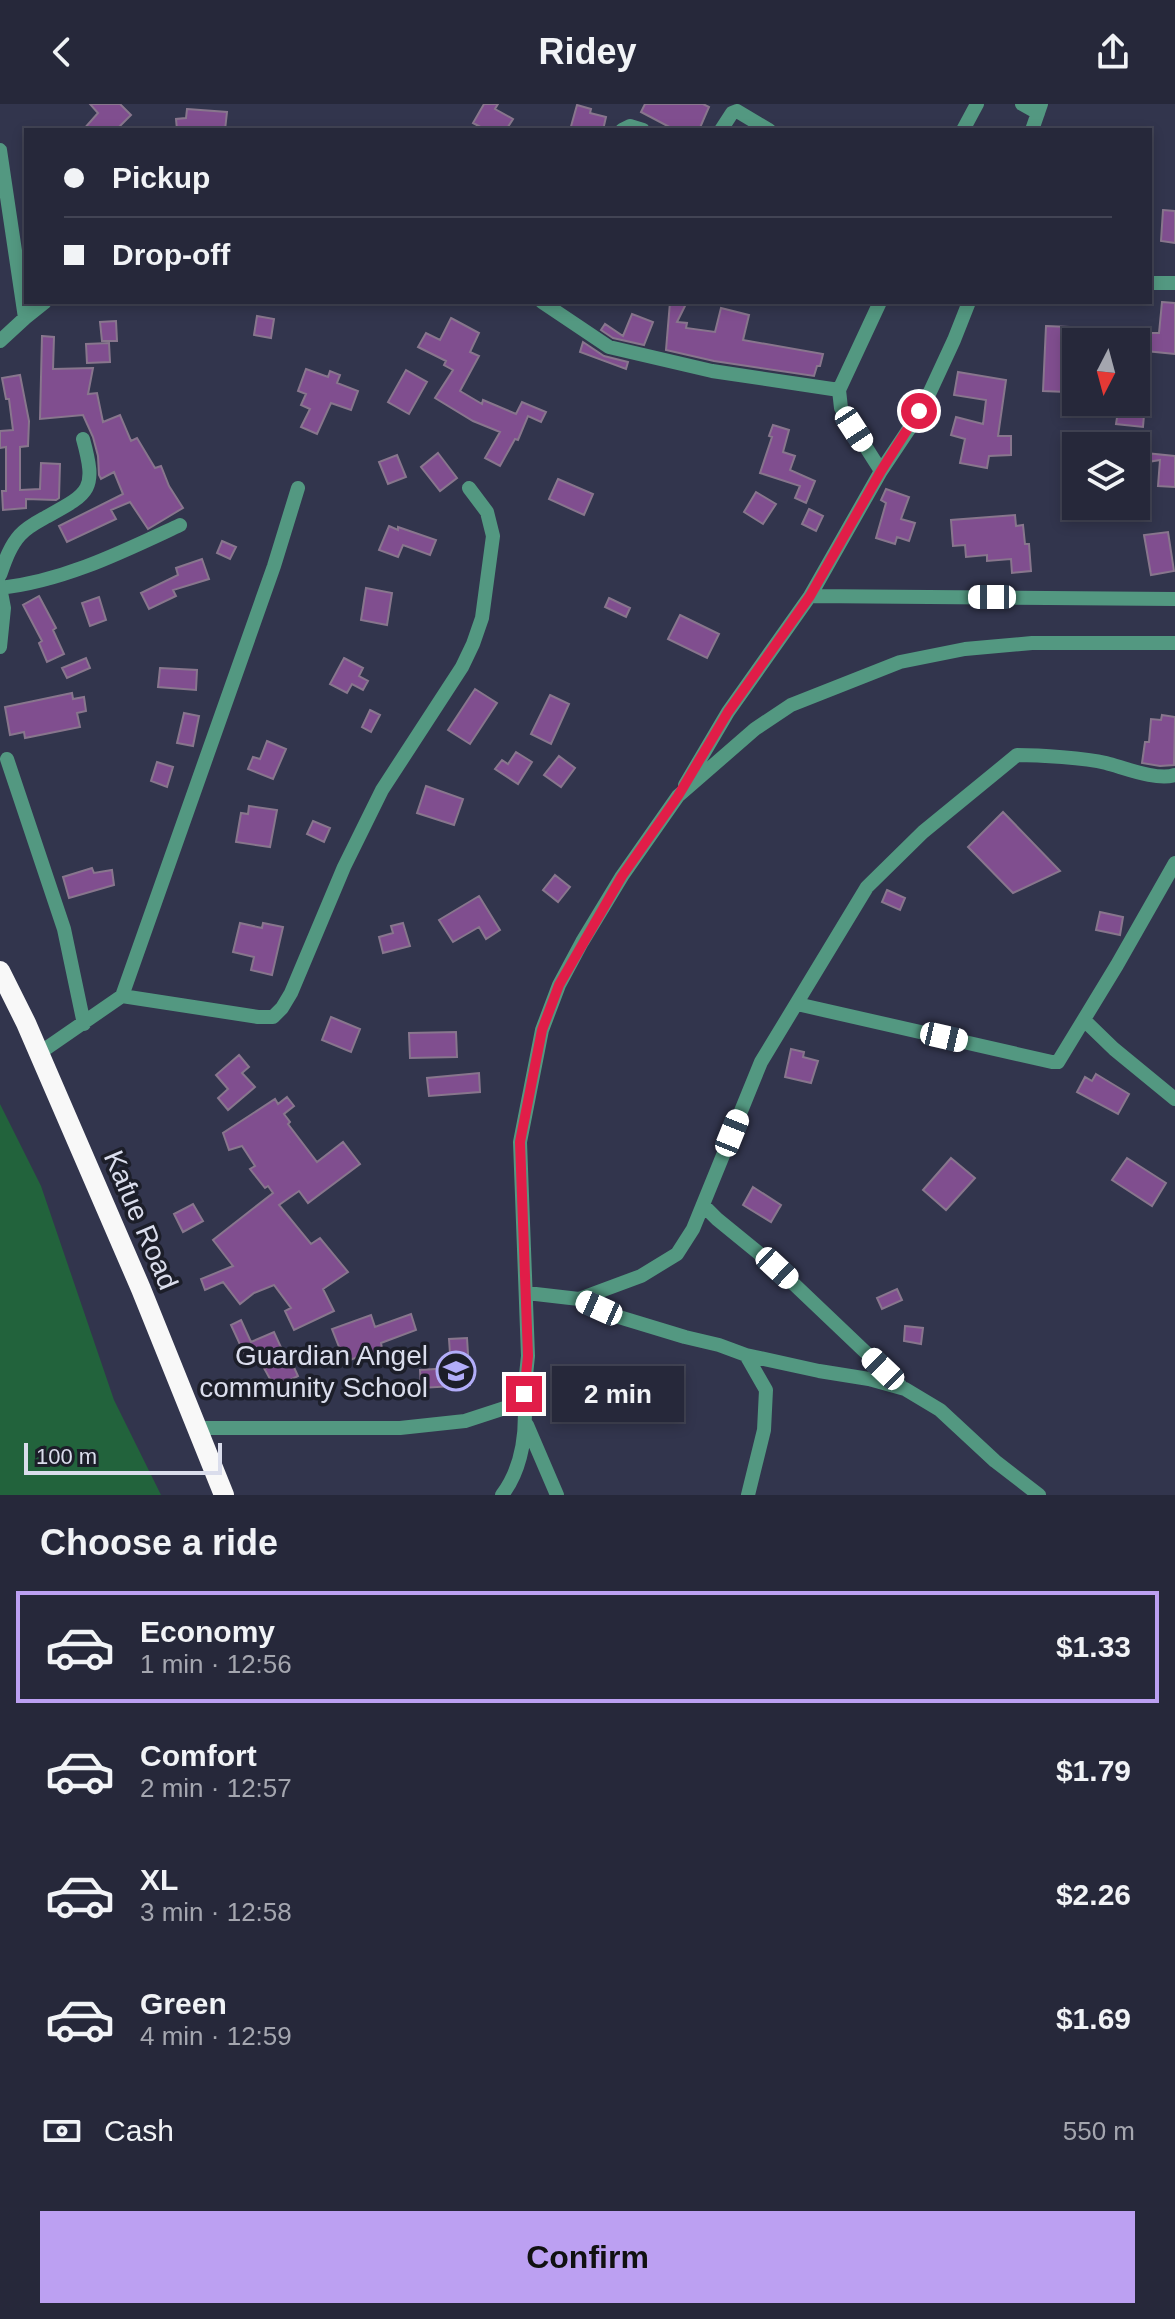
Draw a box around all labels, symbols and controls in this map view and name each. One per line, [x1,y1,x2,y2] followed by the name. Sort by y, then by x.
[40,30,84,74] icon: back
[1091,30,1135,74] icon: share
[538,31,637,72] text: Ridey
[112,161,210,194] text: Pickup
[112,238,230,271] text: Drop-off
[1062,328,1150,416] north arrow
[1062,328,1150,520] map controls
[901,393,937,429] route start
[831,402,877,456] car
[1062,432,1150,520] button: layers
[968,585,1016,609] car
[918,1020,970,1054] car
[712,1106,752,1160] car
[98,1146,184,1294] street label: Kafue Road
[751,1243,803,1293] car
[572,1287,626,1329] car
[199,1340,428,1403] place label: Guardian Angel community School
[857,1344,909,1394] car
[435,1350,477,1392] school or university icon: Guardian Angel community School
[552,1366,684,1422] callout: 2 min
[506,1376,542,1412] route end
[584,1379,652,1409] text: 2 min
[24,1439,222,1475] scale bar
[36,1444,97,1469] text: 100 m
[40,1522,278,1563] text: Choose a ride
[44,1611,116,1683] icon: car
[140,1615,275,1648] text: Economy
[1056,1630,1131,1663] text: $1.33
[140,1649,292,1679] text: 1 min · 12:56
[44,1735,116,1807] icon: car
[140,1739,257,1772] text: Comfort
[1056,1754,1131,1787] text: $1.79
[140,1773,292,1803] text: 2 min · 12:57
[44,1859,116,1931] icon: car
[140,1863,178,1896] text: XL
[1056,1878,1131,1911] text: $2.26
[140,1897,292,1927] text: 3 min · 12:58
[44,1983,116,2055] icon: car
[140,1987,227,2020] text: Green
[1056,2002,1131,2035] text: $1.69
[140,2021,292,2051] text: 4 min · 12:59
[40,2109,84,2153] icon: cash
[104,2114,174,2147] text: Cash
[1063,2116,1135,2146] text: 550 m
[40,2211,1135,2303] button: Confirm

